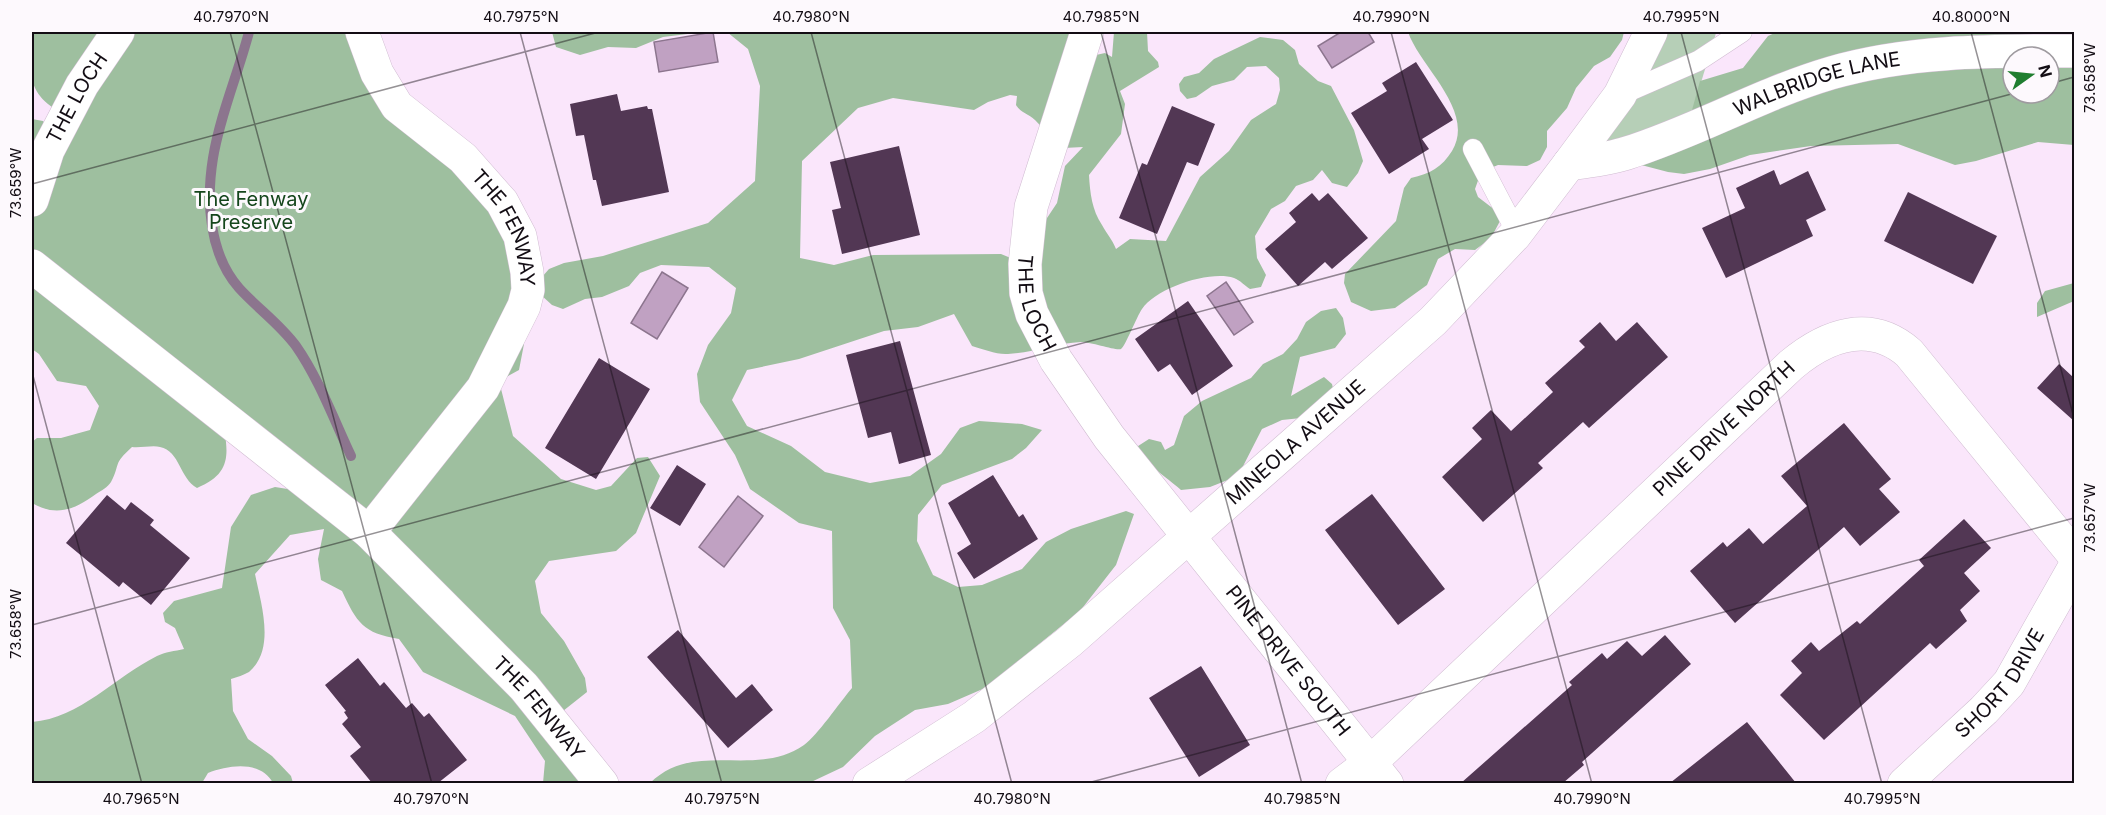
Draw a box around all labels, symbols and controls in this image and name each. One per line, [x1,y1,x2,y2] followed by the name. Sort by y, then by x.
[193,7,269,26] text: 40.7970°N
[483,7,559,26] text: 40.7975°N
[772,7,850,26] text: 40.7980°N
[1062,7,1140,26] text: 40.7985°N
[1352,7,1430,26] text: 40.7990°N
[1642,7,1720,26] text: 40.7995°N
[1932,7,2010,26] text: 40.8000°N
[2080,43,2099,113] text: 73.658°W
[2001,45,2061,105] north arrow
[1730,47,1902,121] street label: WALBRIDGE LANE
[42,48,113,148] street label: THE LOCH
[2034,63,2057,80] text: N
[6,148,25,218] text: 73.659°W
[467,164,540,287] street label: THE FENWAY
[193,187,309,234] park label: The Fenway Preserve
[1013,253,1061,356] street label: THE LOCH
[1648,356,1800,501] street label: PINE DRIVE NORTH
[1222,374,1370,509] street label: MINEOLA AVENUE
[2080,483,2099,553] text: 73.657°W
[1221,581,1356,741] street label: PINE DRIVE SOUTH
[6,589,25,659] text: 73.658°W
[1950,624,2049,743] street label: SHORT DRIVE
[488,651,590,765] street label: THE FENWAY
[102,789,180,808] text: 40.7965°N
[393,789,469,808] text: 40.7970°N
[684,789,760,808] text: 40.7975°N
[973,789,1051,808] text: 40.7980°N
[1263,789,1341,808] text: 40.7985°N
[1553,789,1631,808] text: 40.7990°N
[1843,789,1921,808] text: 40.7995°N

